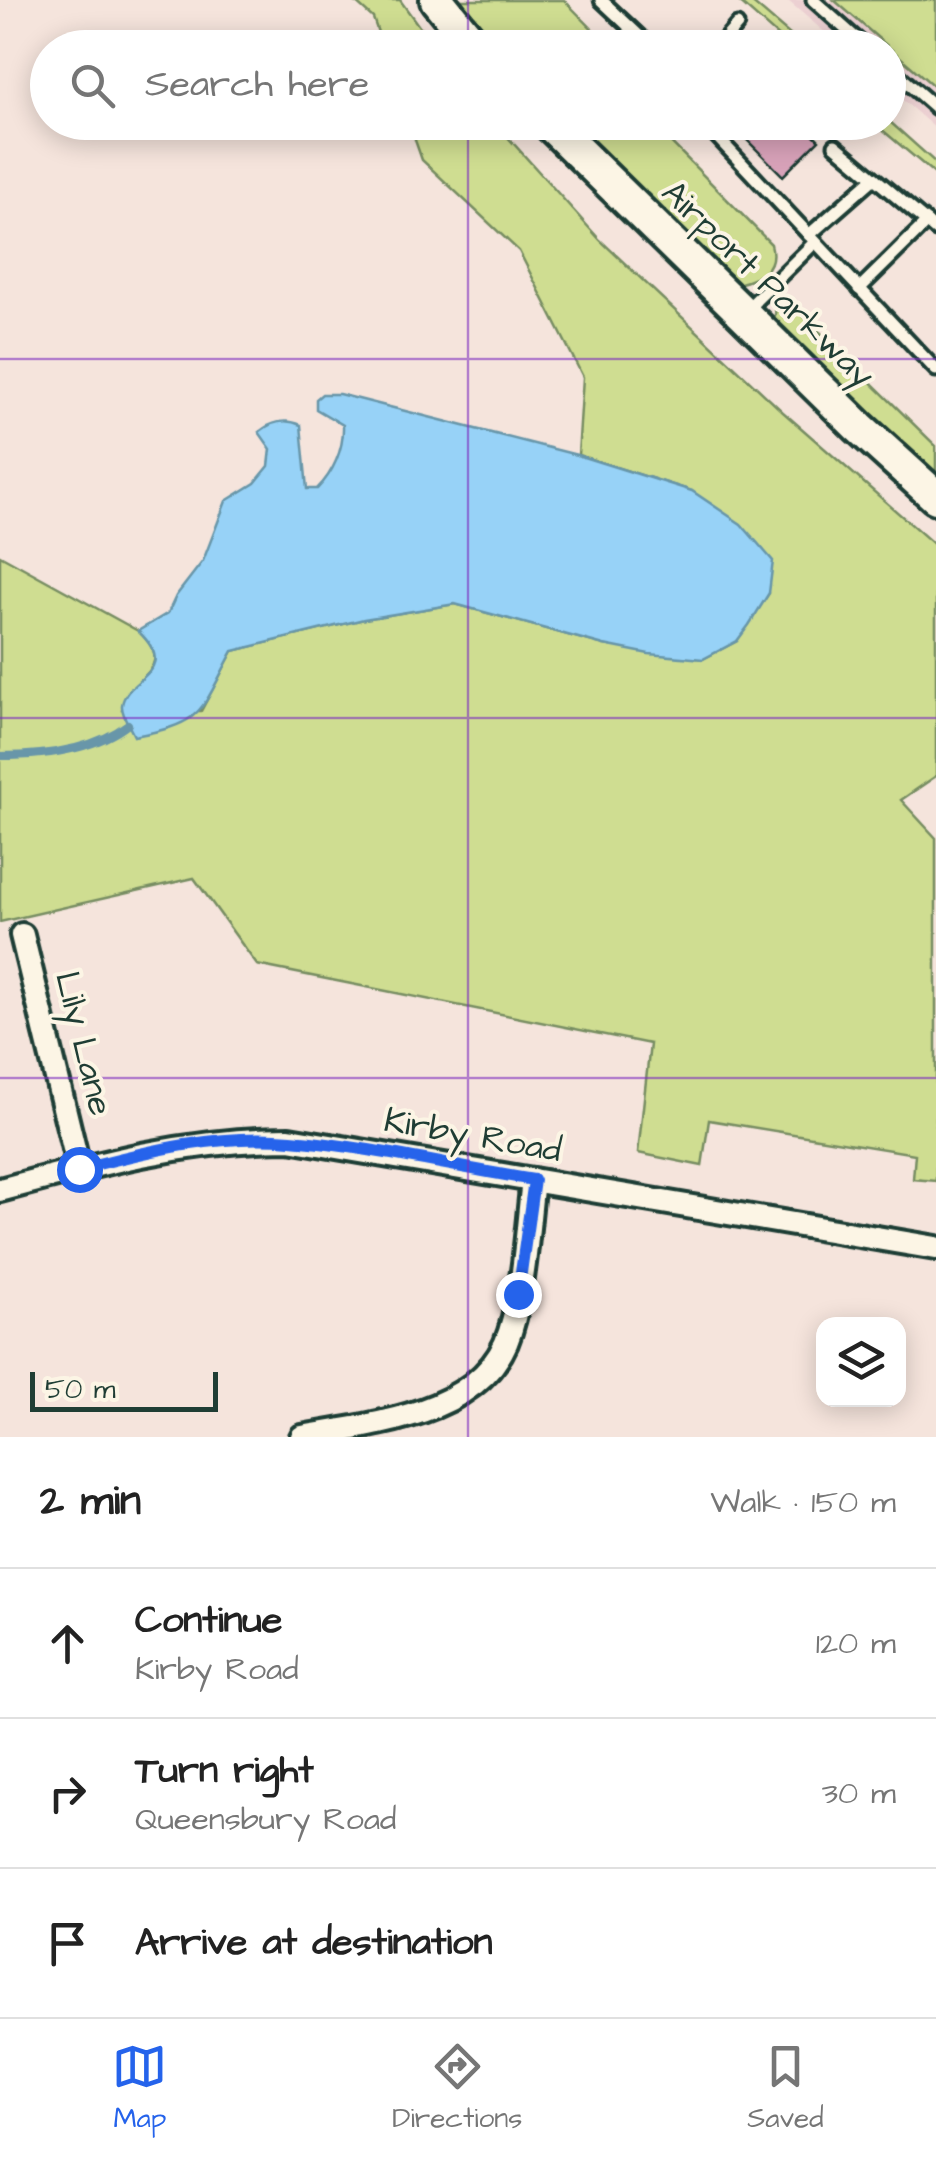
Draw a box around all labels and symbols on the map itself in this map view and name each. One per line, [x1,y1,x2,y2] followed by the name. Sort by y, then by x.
[650,169,886,400] street label: Airport Parkway
[41,966,125,1121] street label: Lily Lane
[380,1096,565,1176] street label: Kirby Road
[57,1147,103,1193] route start
[496,1272,542,1318] route end
[30,1367,218,1412] scale bar

